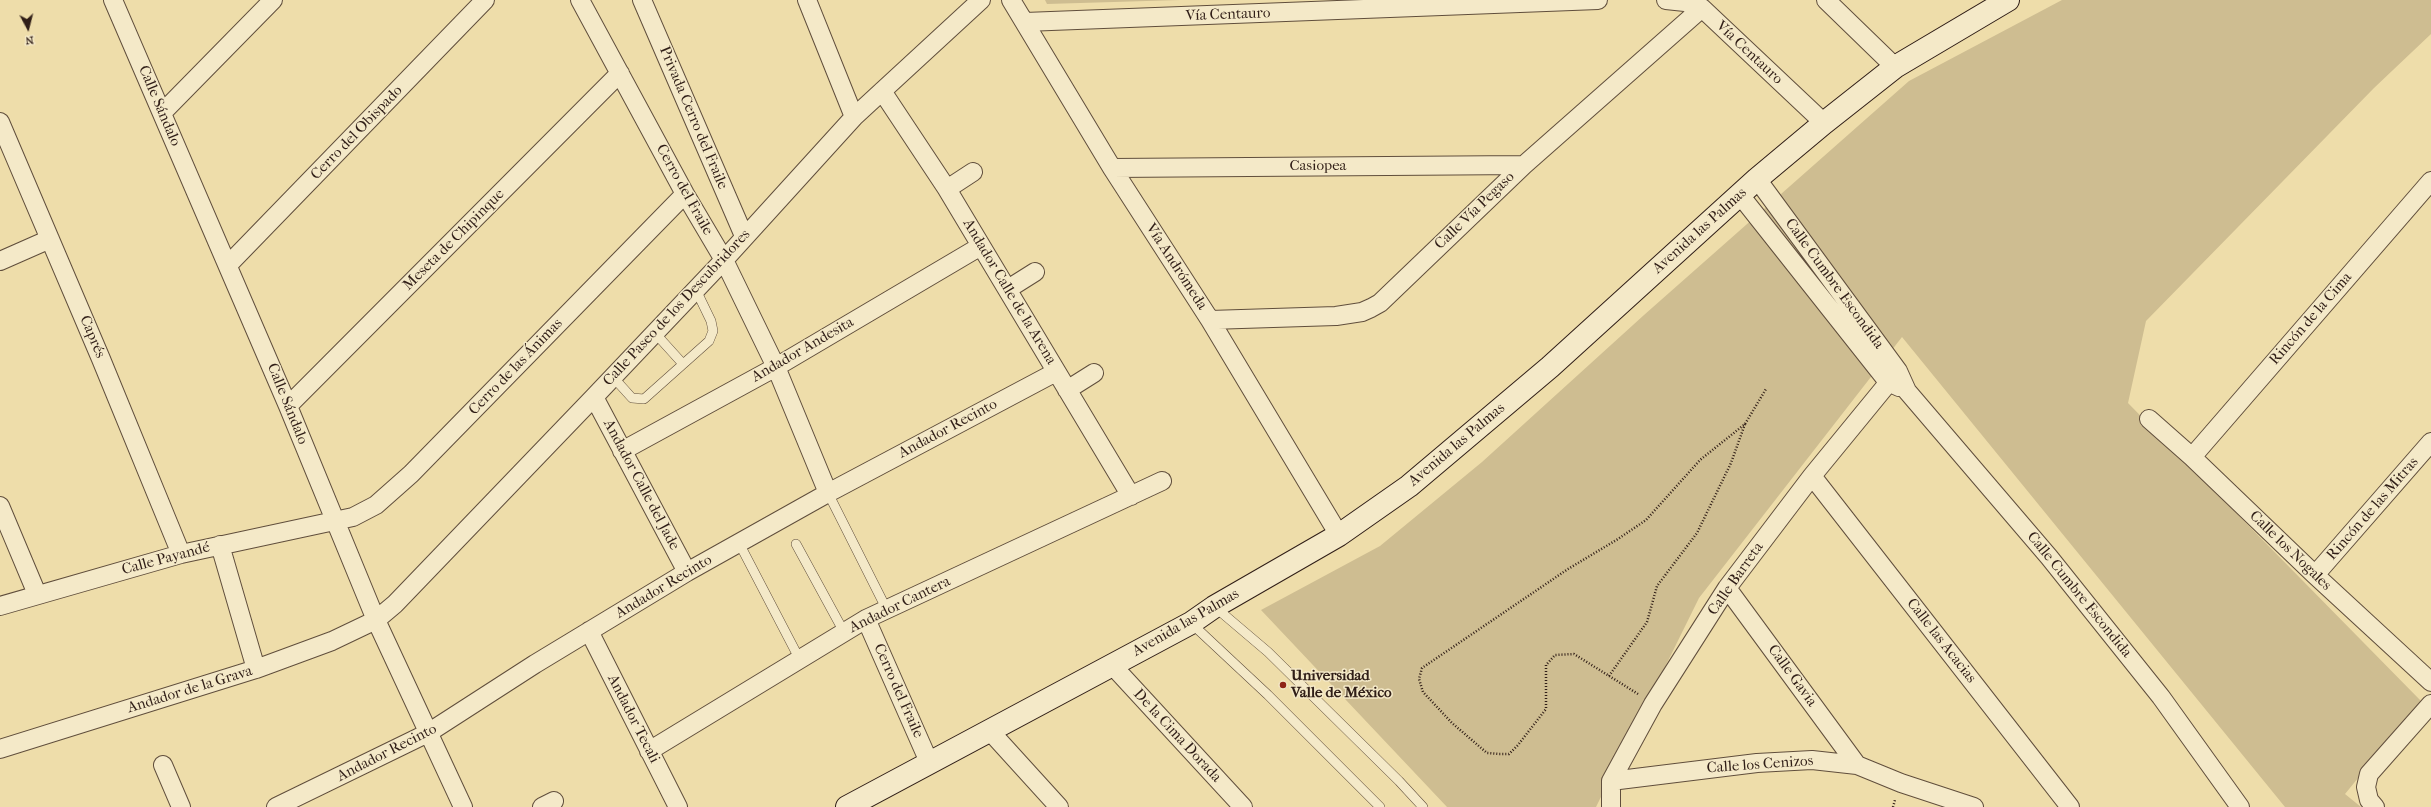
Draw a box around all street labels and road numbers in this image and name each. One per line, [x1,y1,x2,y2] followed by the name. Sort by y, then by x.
[1185,5,1271,25] street label: Vía Centauro
[1712,18,1786,88] street label: Vía Centauro
[655,44,731,192] street label: Privada Cerro del Fraile
[134,63,184,149] street label: Calle Sándalo
[307,82,407,184] street label: Cerro del Obispado
[652,141,716,239] street label: Cerro del Fraile
[1290,157,1346,175] street label: Casiopea
[1431,168,1519,254] street label: Calle Vía Pegaso
[1649,184,1751,278] street label: Avenida las Palmas
[400,186,508,294] street label: Meseta de Chipinque
[1781,215,1887,353] street label: Calle Cumbre Escondida
[958,216,1060,368] street label: Andador Calle de la Arena
[1141,220,1211,314] street label: Vía Andrómeda
[600,226,754,390] street label: Calle Paseo de los Descubridores
[2266,269,2356,369] street label: Rincón de la Cima
[75,313,109,361] street label: Caprés
[749,313,857,387] street label: Andador Andesita
[465,315,567,419] street label: Cerro de las Ánimas
[263,361,311,447] street label: Calle Sándalo
[895,395,1001,463] street label: Andador Recinto
[1405,399,1509,491] street label: Avenida las Palmas
[599,417,683,553] street label: Andador Calle del Jade
[2323,454,2423,564] street label: Rincón de las Mitras
[2245,507,2335,595] street label: Calle los Nogales
[2023,528,2135,662] street label: Calle Cumbre Escondida
[120,539,212,579] street label: Calle Payandé
[1704,539,1768,619] street label: Calle Barreta
[612,551,716,623] street label: Andador Recinto
[846,573,954,637] street label: Andador Cantera
[1129,585,1243,661] street label: Avenida las Palmas
[1902,595,1980,687] street label: Calle las Acacias
[869,641,927,741] street label: Cerro del Fraile
[1764,642,1820,710] street label: Calle Gavia
[125,662,255,718] street label: Andador de la Grava
[603,672,663,766] street label: Andador Tecali
[1129,686,1225,786] street label: De la Cima Dorada
[334,720,440,786] street label: Andador Recinto
[1706,752,1814,778] street label: Calle los Cenizos

